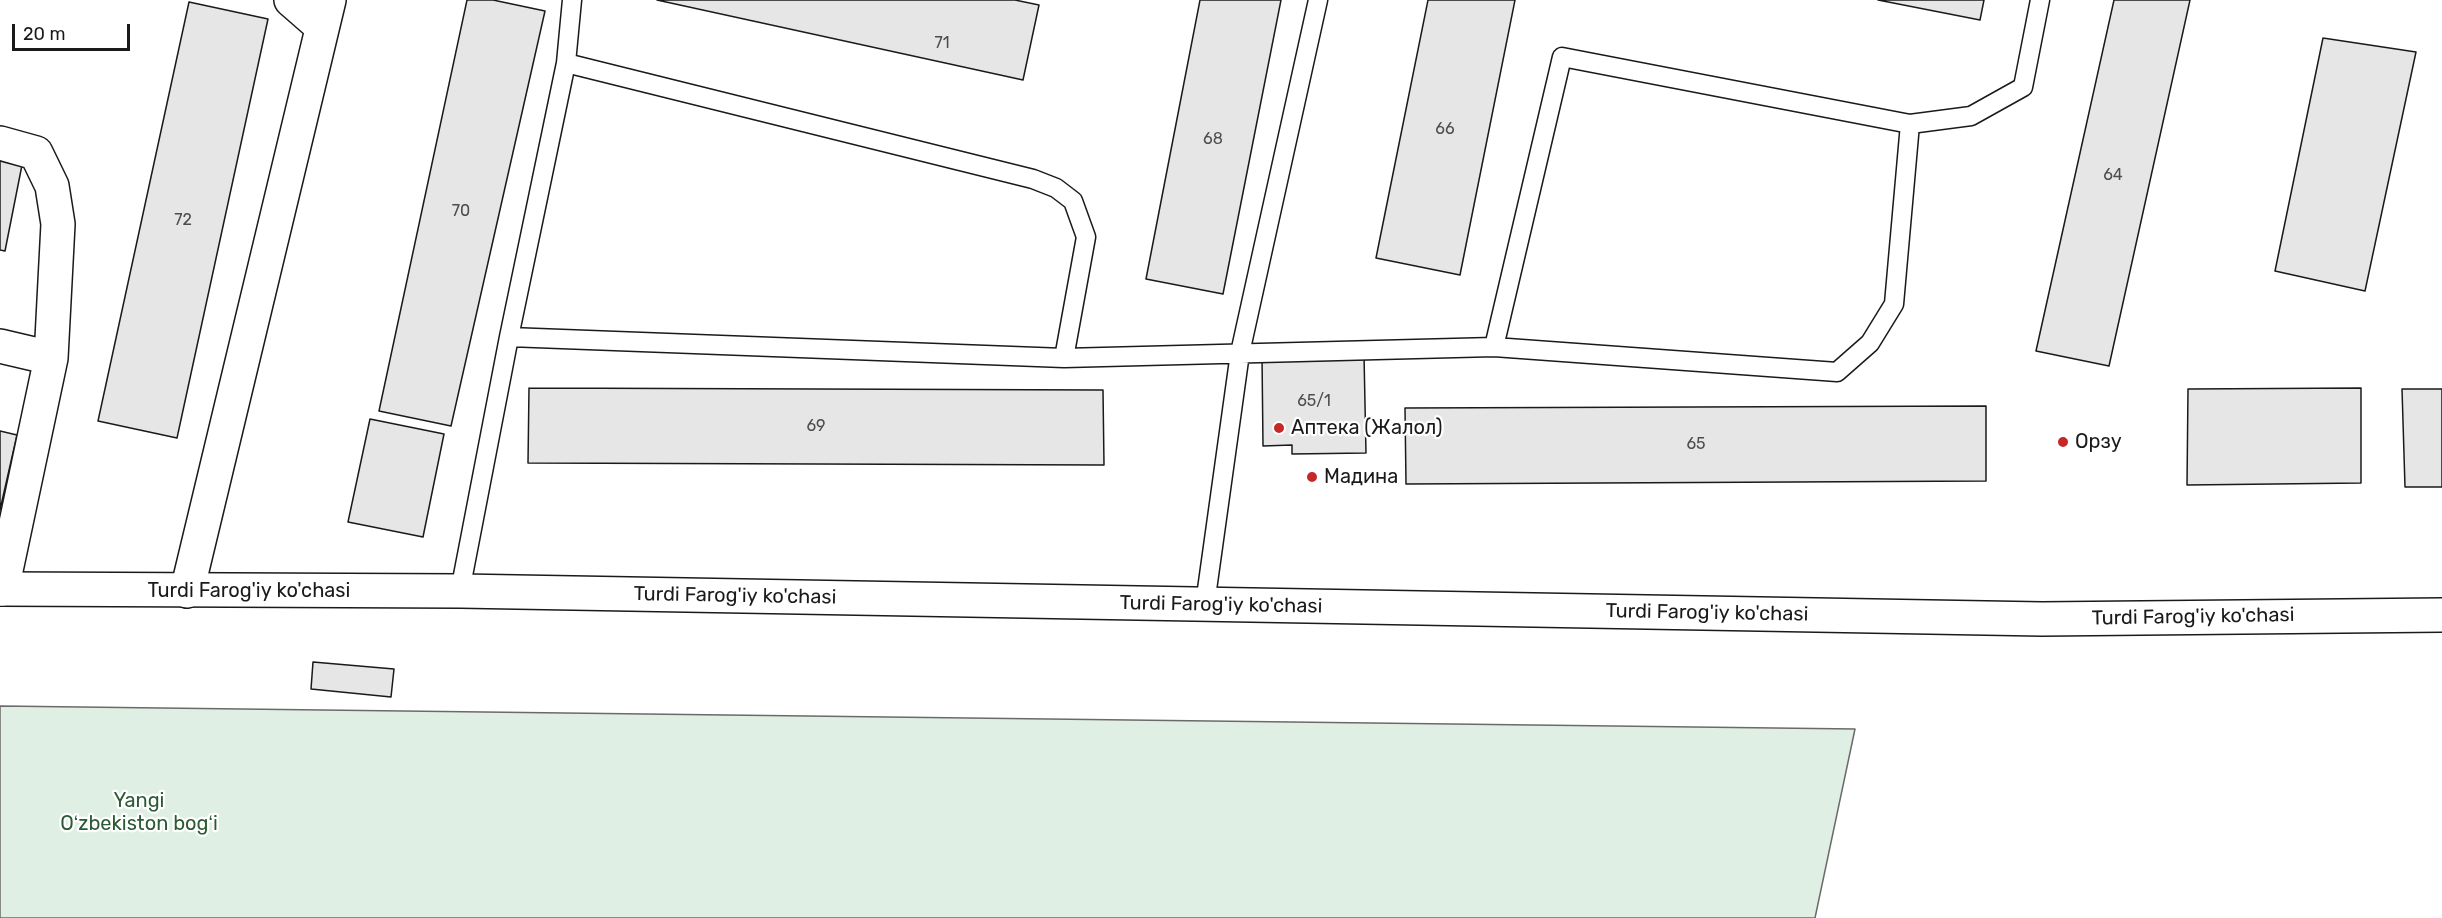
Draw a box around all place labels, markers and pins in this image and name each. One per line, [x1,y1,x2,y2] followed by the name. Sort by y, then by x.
[1291,416,1443,440] place label: Аптека (Жалол)
[1272,421,1286,435] marker: Аптека (Жалол)
[2075,430,2122,454] place label: Орзу
[2056,435,2070,449] marker: Орзу
[1324,465,1398,489] place label: Мадина
[1305,470,1319,484] marker: Мадина

